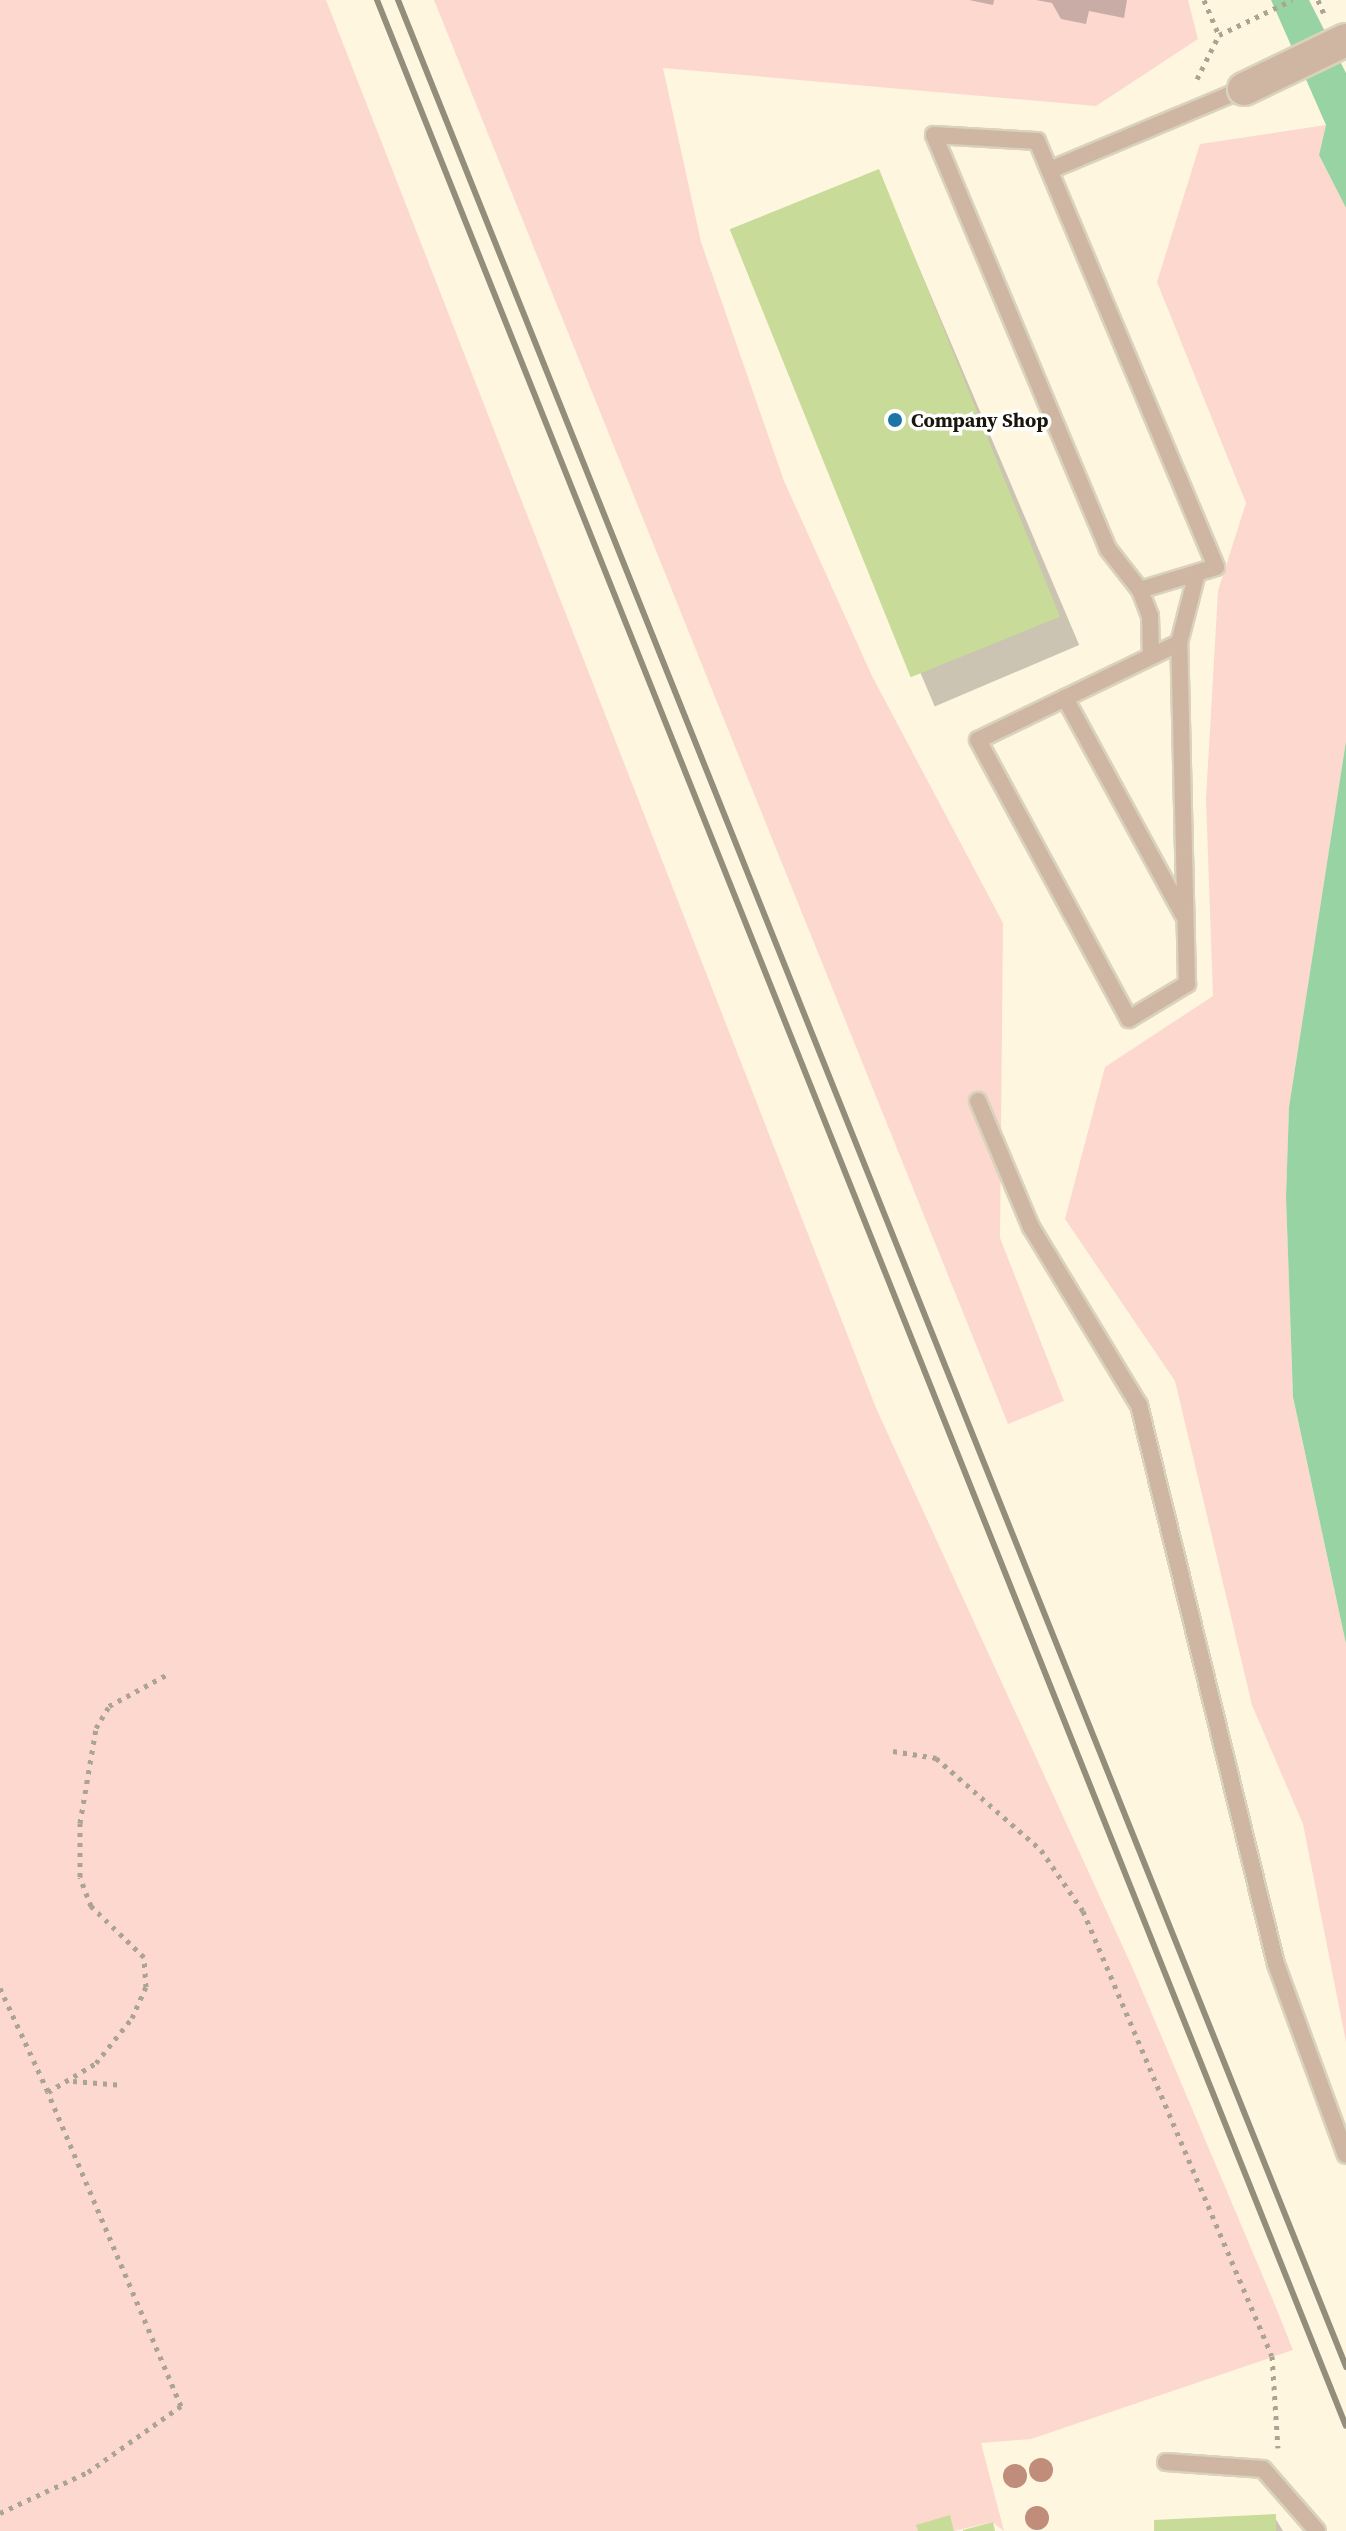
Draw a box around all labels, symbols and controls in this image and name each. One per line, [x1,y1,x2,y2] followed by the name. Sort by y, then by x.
[911,408,1048,432] place label: Company Shop
[886,411,904,429] marker: Company Shop

